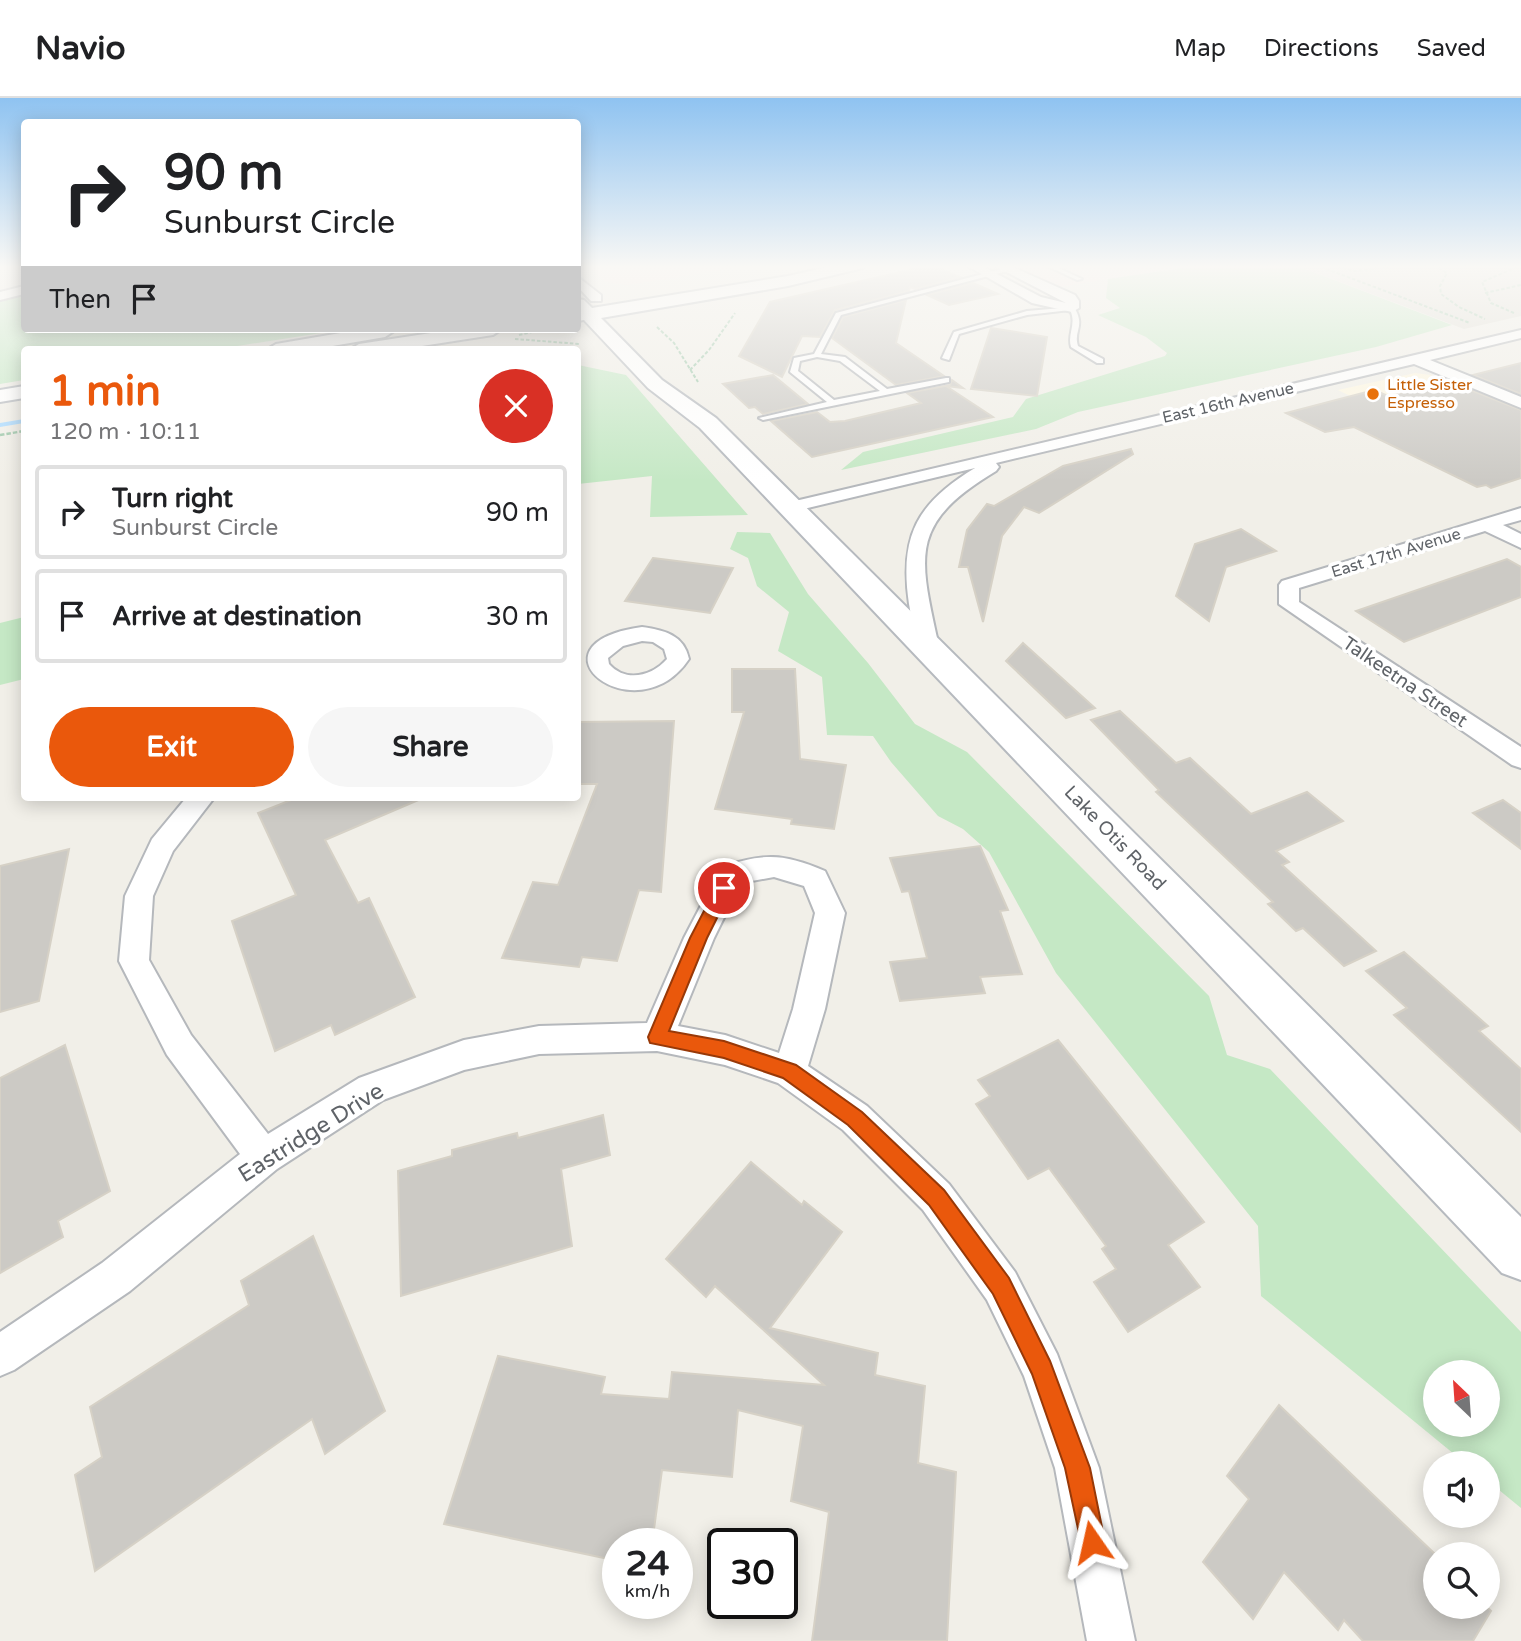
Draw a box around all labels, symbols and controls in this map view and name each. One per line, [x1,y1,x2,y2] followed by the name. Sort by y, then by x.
[35,29,126,68] text: Navio
[1174,34,1226,63] text: Map
[1264,34,1379,63] text: Directions
[1417,34,1486,63] text: Saved
[164,144,283,203] text: 90 m
[49,147,140,238] icon: right
[164,204,395,242] text: Sunburst Circle
[125,280,163,318] icon: arrive
[49,284,111,315] text: Then
[49,366,161,417] text: 1 min
[479,369,553,443] button: close
[1387,375,1473,413] place label: Little Sister Espresso
[1160,378,1296,428] street label: East 16th Avenue
[1365,386,1381,402] marker: Little Sister Espresso
[49,418,201,446] text: 120 m · 10:11
[112,483,233,514] text: Turn right
[53,493,91,531] icon: right
[486,497,549,528] text: 90 m
[112,514,278,542] text: Sunburst Circle
[1329,524,1463,582] street label: East 17th Avenue
[53,597,91,635] icon: arrive
[112,601,362,632] text: Arrive at destination
[486,601,549,632] text: 30 m
[1338,632,1472,732] street label: Talkeetna Street
[49,707,294,787] button: Exit
[308,707,553,787] button: Share
[1060,781,1170,895] street label: Lake Otis Road
[694,858,754,918] pin
[705,869,743,907] icon: arrive
[233,1077,389,1189] street label: Eastridge Drive
[1423,1360,1500,1437] north arrow
[1423,1360,1500,1619] map controls
[1423,1451,1500,1528] button: sound
[1055,1505,1129,1579] position arrow
[707,1528,798,1619] speed limit sign: 30
[1423,1542,1500,1619] button: search
[626,1543,669,1585] text: 24
[625,1580,670,1602] text: km/h

